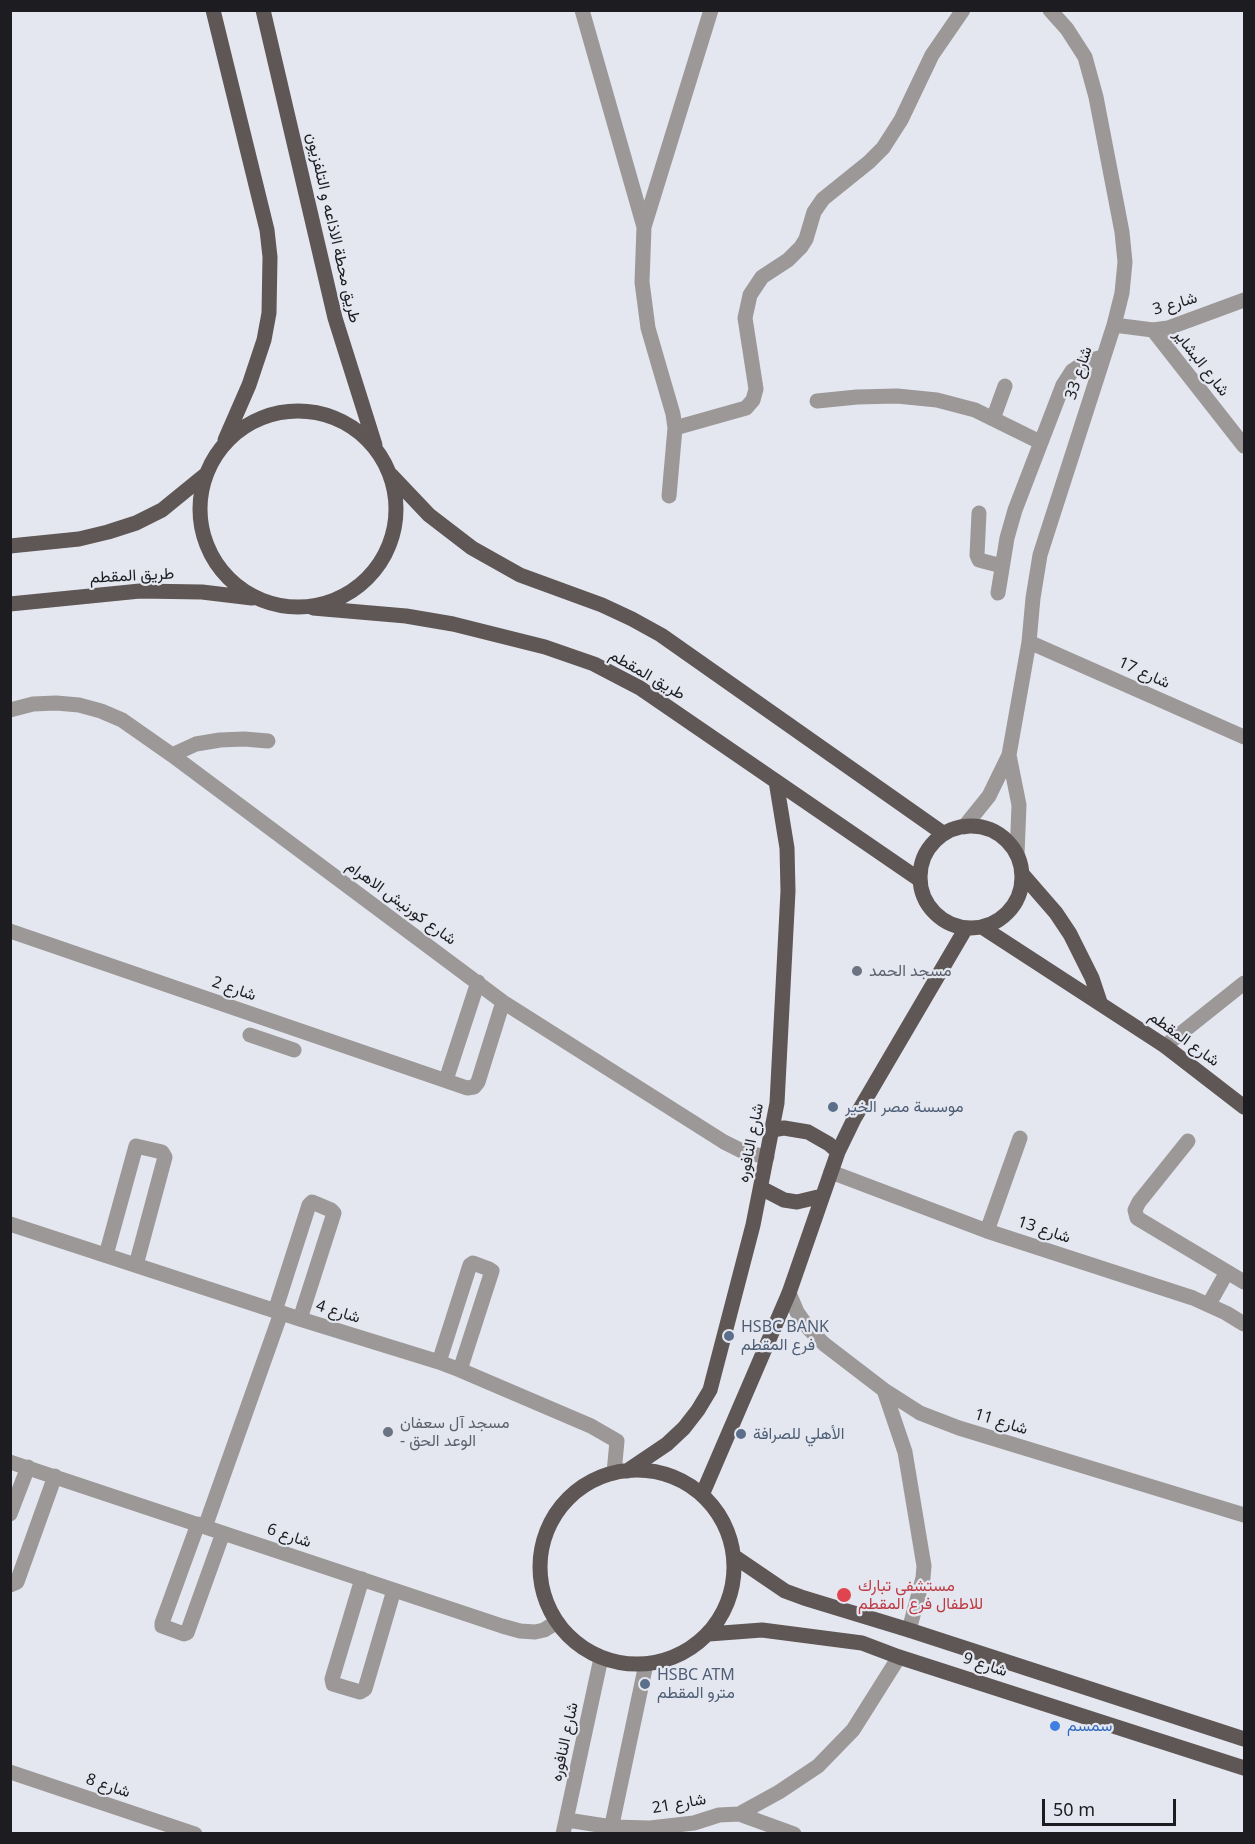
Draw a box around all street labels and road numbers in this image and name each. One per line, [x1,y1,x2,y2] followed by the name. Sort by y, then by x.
[302,131,364,325] street label: طريق محطة الاذاعه و التلفزيون
[1150,289,1200,319] street label: شارع 3
[1169,326,1233,400] street label: شارع البشاير
[1061,344,1097,402] street label: شارع 33
[89,564,175,588] street label: طريق المقطم
[606,646,688,704] street label: طريق المقطم
[1115,653,1173,693] street label: شارع 17
[342,857,460,949] street label: شارع كورنيش الاهرام
[209,973,259,1005] street label: شارع 2
[1145,1007,1223,1071] street label: شارع المقطم
[734,1102,768,1184] street label: شارع النافوره
[1015,1212,1073,1248] street label: شارع 13
[313,1296,363,1328] street label: شارع 4
[972,1405,1030,1439] street label: شارع 11
[264,1520,314,1552] street label: شارع 6
[960,1649,1010,1681] street label: شارع 9
[547,1701,583,1783] street label: شارع النافوره
[83,1770,133,1802] street label: شارع 8
[650,1790,708,1818] street label: شارع 21

